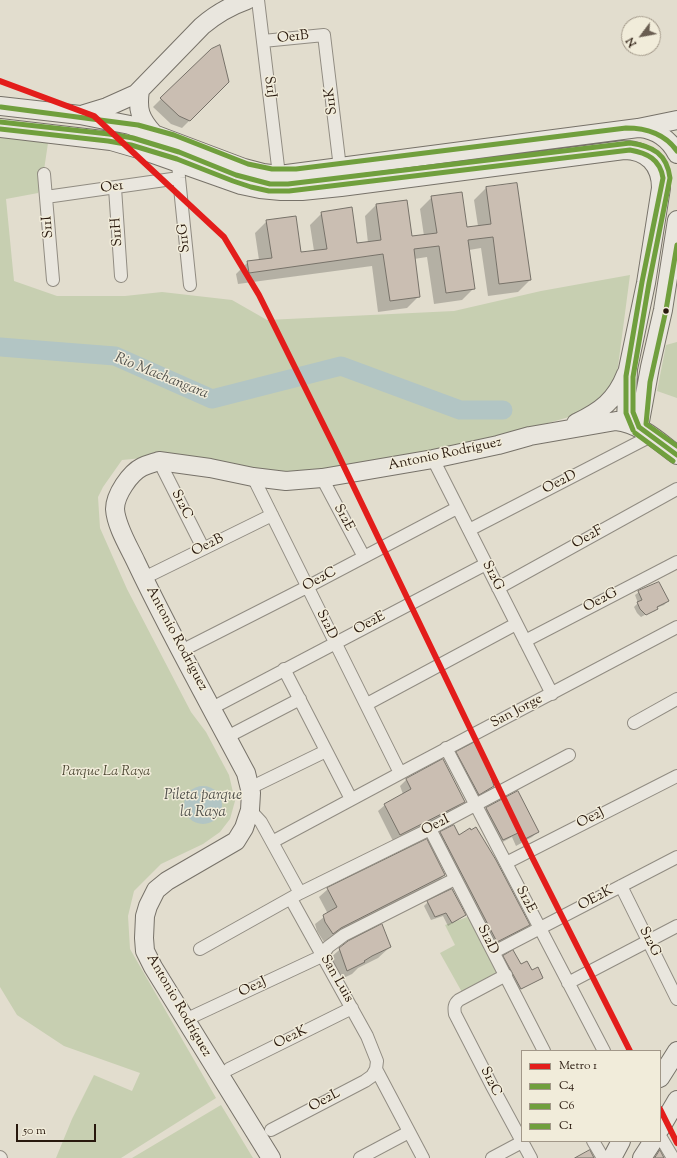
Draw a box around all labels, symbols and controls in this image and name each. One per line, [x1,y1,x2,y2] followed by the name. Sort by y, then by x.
[621,16,661,56] north arrow
[276,28,310,48] street label: Oe1B
[623,34,641,50] text: N
[259,75,279,99] street label: S11J
[322,86,342,116] street label: S11K
[99,178,125,198] street label: Oe1
[40,215,58,239] street label: S11I
[109,217,127,247] street label: S11H
[175,223,195,253] street label: S11G
[661,306,671,316] unlabelled marker
[112,350,210,404] water label: Rio Machangara
[387,435,503,475] street label: Antonio Rodríguez
[540,467,580,499] street label: Oe2D
[166,487,196,523] street label: S12C
[329,502,357,534] street label: S12E
[570,523,606,553] street label: Oe2F
[189,531,227,561] street label: Oe2B
[477,558,507,594] street label: S12G
[300,564,340,596] street label: Oe2C
[141,584,211,694] street label: Antonio Rodríguez
[581,585,621,617] street label: Oe2G
[312,607,340,643] street label: S12D
[351,609,389,639] street label: Oe2E
[488,691,546,733] street label: San Jorge
[62,765,150,781] park label: Parque La Raya
[164,787,242,822] water label: Pileta parque la Raya
[574,805,608,833] street label: Oe2J
[419,812,453,840] street label: Oe2I
[576,883,616,915] street label: OE2K
[511,884,539,916] street label: S12E
[473,922,501,958] street label: S12D
[634,924,664,960] street label: S12G
[142,952,214,1060] street label: Antonio Rodríguez
[316,952,356,1006] street label: San Luis
[236,974,270,1002] street label: Oe2J
[272,1023,310,1053] street label: Oe2K
[521,1050,661,1142] legend
[559,1057,597,1075] text: Metro 1
[475,1064,505,1100] street label: S12C
[559,1077,574,1095] text: C4
[306,1086,344,1116] street label: Oe2L
[559,1097,574,1115] text: C6
[18,1116,98,1142] scale bar
[559,1117,573,1135] text: C1
[23,1122,46,1140] text: 50 m

